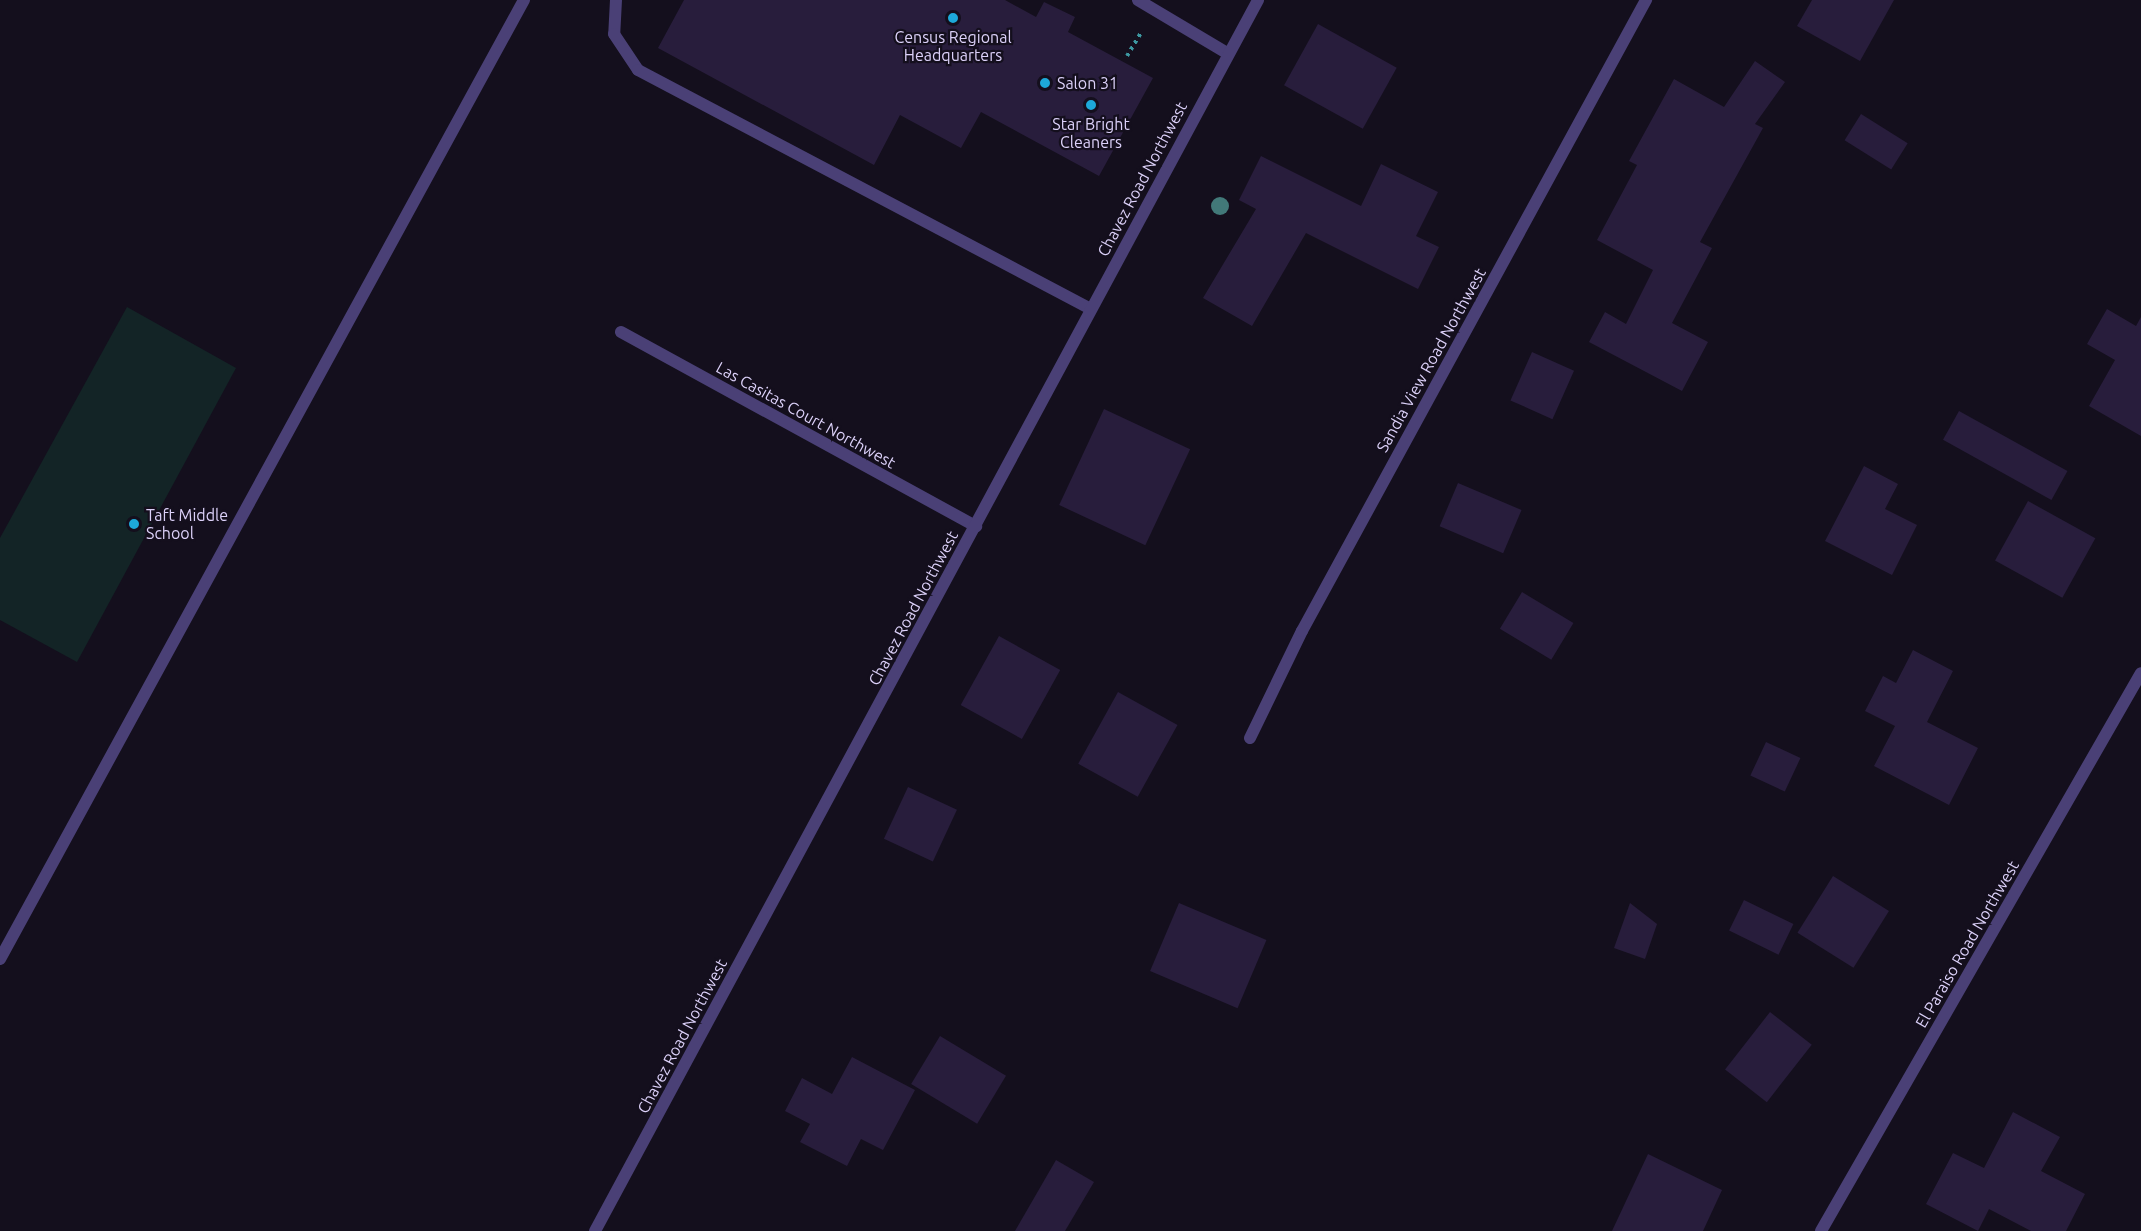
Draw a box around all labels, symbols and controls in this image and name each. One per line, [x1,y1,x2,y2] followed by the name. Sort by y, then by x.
[946,11,960,25] marker: Census Regional Headquarters
[894,27,1012,65] place label: Census Regional Headquarters
[1057,73,1118,93] place label: Salon 31
[1038,76,1052,90] marker: Salon 31
[1084,98,1098,112] marker: Star Bright Cleaners
[1093,99,1191,259] street label: Chavez Road Northwest
[1052,114,1130,152] place label: Star Bright Cleaners
[1372,265,1490,455] street label: Sandia View Road Northwest
[713,358,899,472] street label: Las Casitas Court Northwest
[146,505,228,543] place label: Taft Middle School
[127,517,141,531] marker: Taft Middle School
[864,528,962,688] street label: Chavez Road Northwest
[1911,857,2023,1031] street label: El Paraiso Road Northwest
[633,956,731,1116] street label: Chavez Road Northwest

